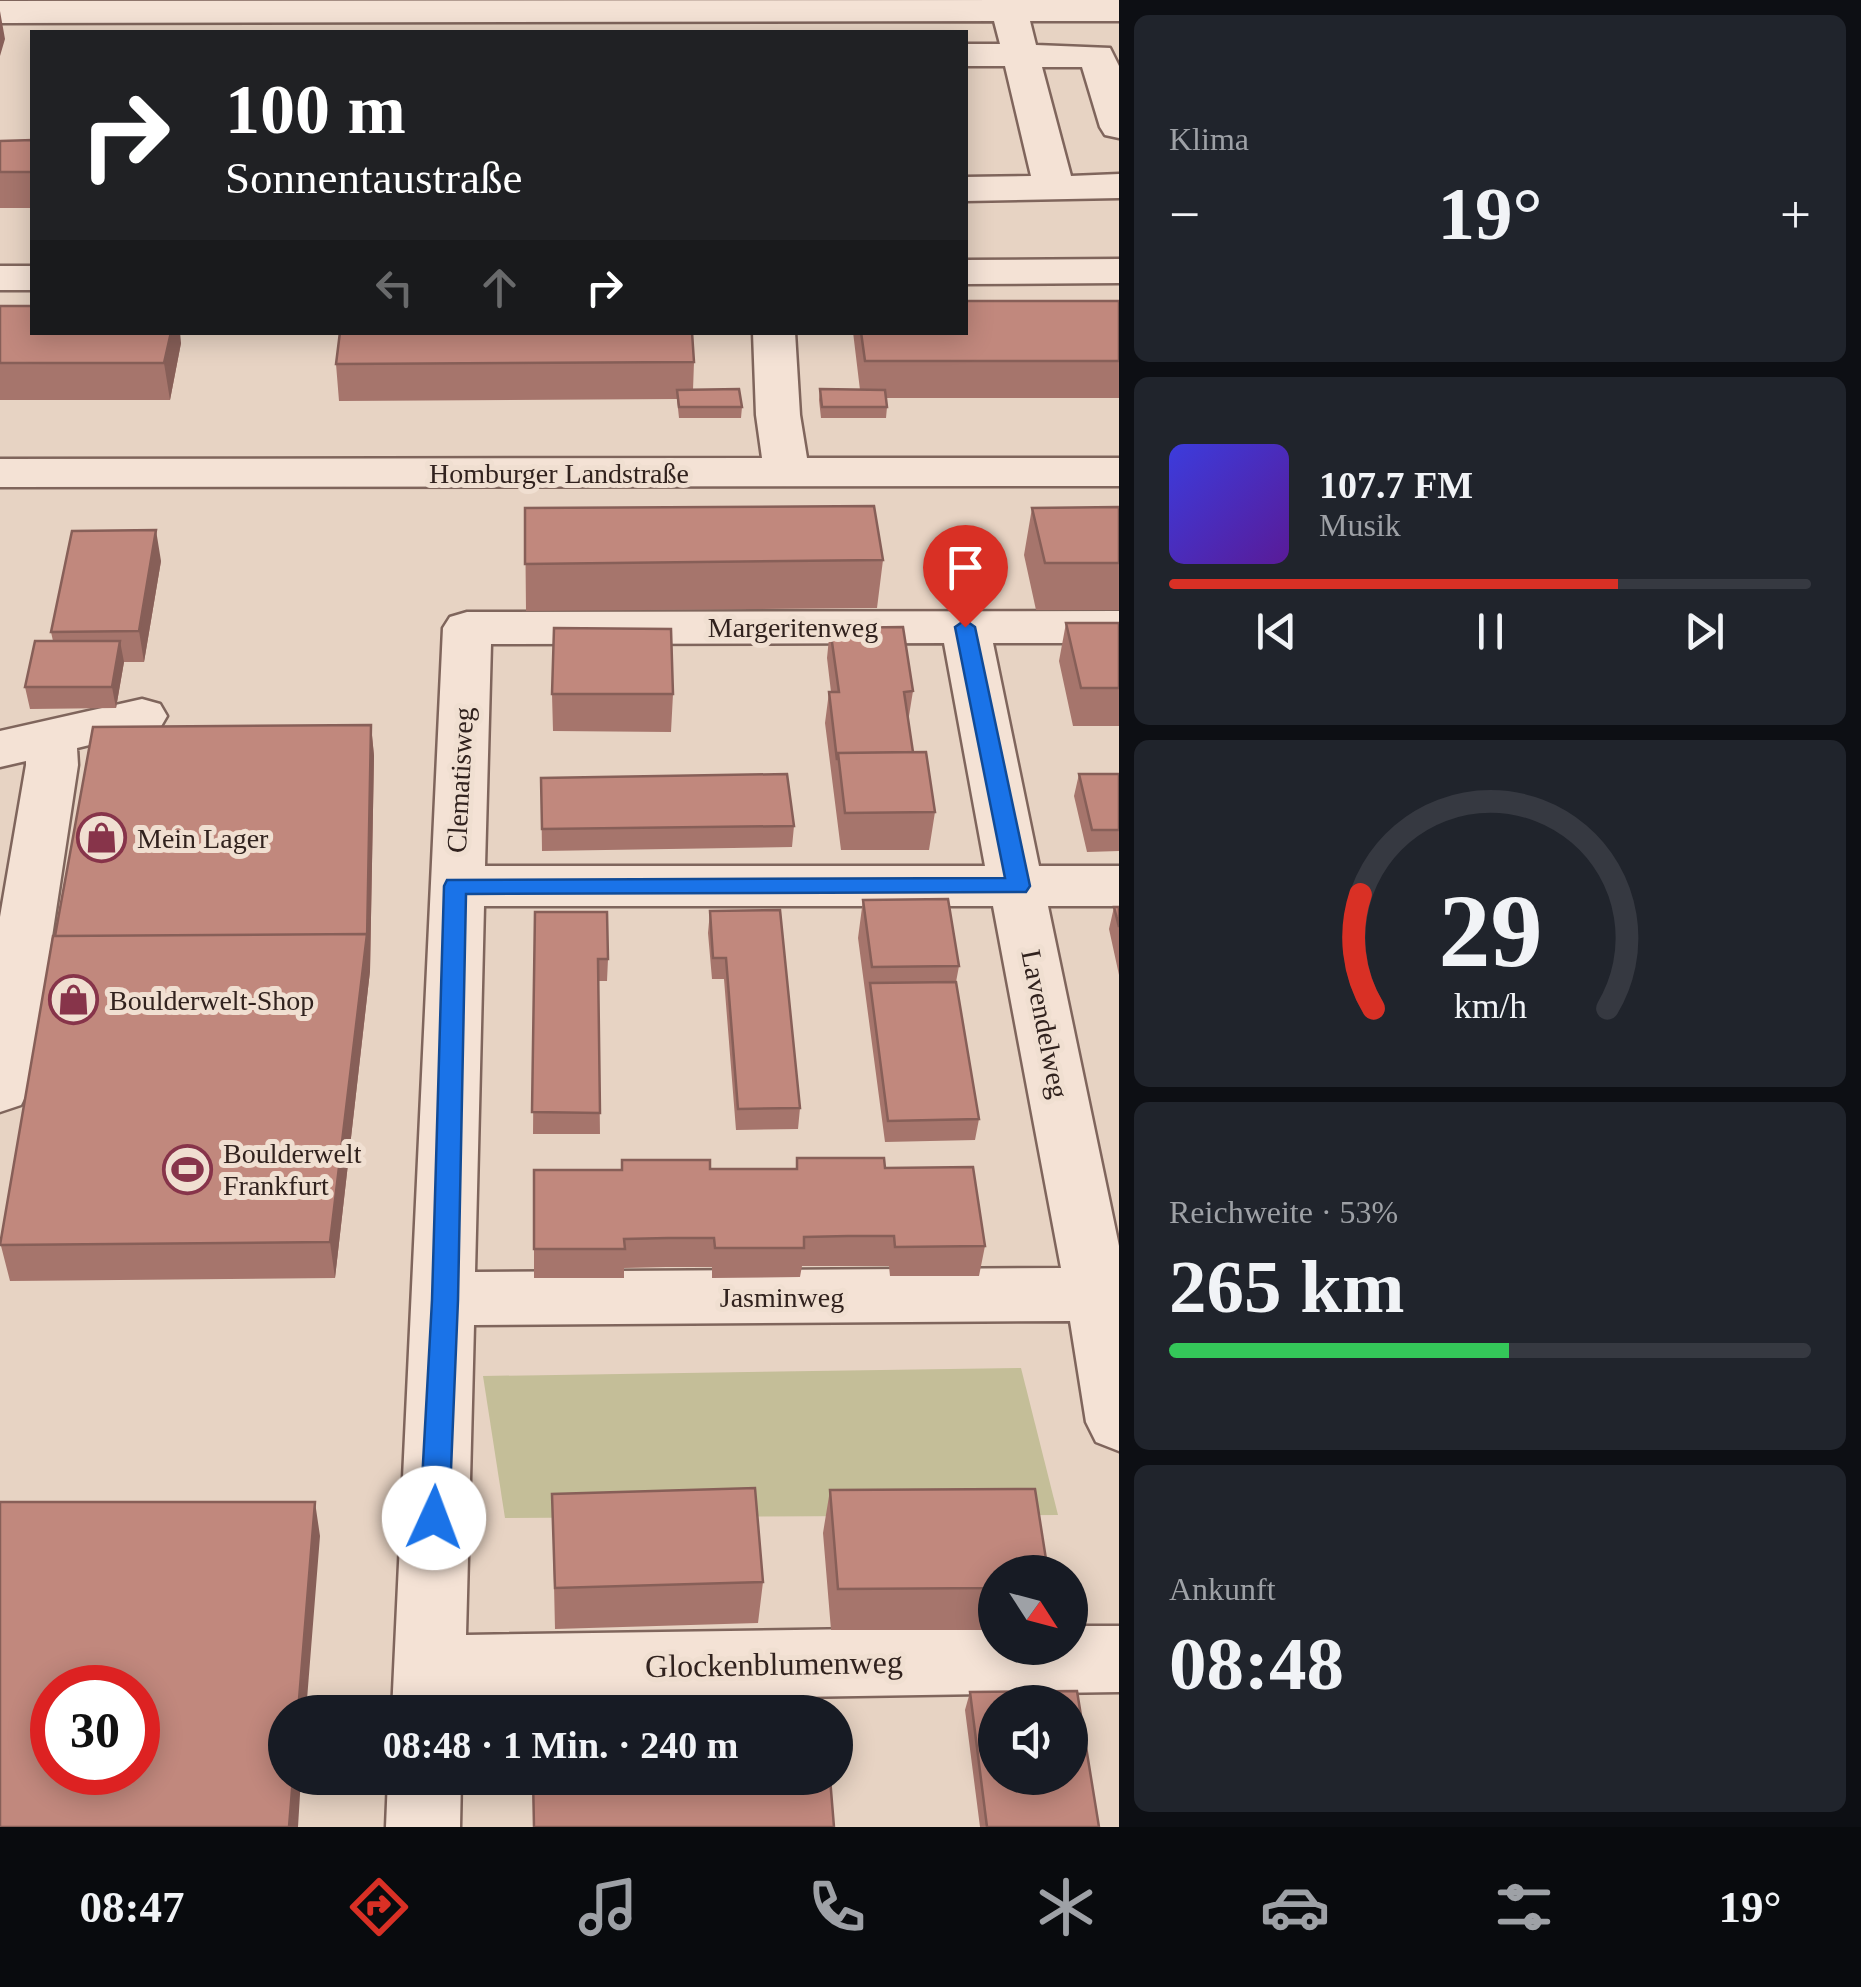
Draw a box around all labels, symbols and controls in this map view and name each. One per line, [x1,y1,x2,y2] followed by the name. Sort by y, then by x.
[60,70,190,200] icon: right
[225,71,406,148] text: 100 m
[1169,121,1249,157] text: Klima
[225,153,522,203] text: Sonnentaustraße
[1438,172,1543,255] text: 19°
[1169,184,1200,245] text: −
[1780,184,1811,245] text: +
[367,260,422,315] icon: left
[472,260,527,315] icon: ahead
[577,260,632,315] icon: right
[429,458,689,489] street label: Homburger Landstraße
[1319,464,1473,506] text: 107.7 FM
[1319,507,1401,543] text: Musik
[923,525,1008,628] pin
[938,540,993,595] icon: arrive
[1249,604,1304,659] icon: previous
[1463,604,1518,659] icon: pause
[1677,604,1732,659] icon: next
[708,612,878,643] street label: Margeritenweg
[441,706,479,854] street label: Clematisweg
[76,812,128,864] shop icon: Mein Lager
[137,823,269,854] place label: Mein Lager
[1438,873,1542,988] text: 29
[1015,947,1075,1101] street label: Lavendelweg
[48,974,100,1026] shop icon: Boulderwelt-Shop
[109,985,314,1016] place label: Boulderwelt-Shop
[1453,986,1527,1026] text: km/h
[223,1138,362,1201] place label: Boulderwelt Frankfurt
[162,1143,214,1195] sports icon: Boulderwelt Frankfurt
[1169,1194,1398,1230] text: Reichweite · 53%
[1169,1245,1404,1328] text: 265 km
[720,1282,844,1313] street label: Jasminweg
[382,1466,486,1570] position arrow
[978,1555,1088,1665] north arrow
[978,1555,1088,1795] map controls
[1169,1571,1276,1607] text: Ankunft
[1169,1622,1344,1705] text: 08:48
[645,1644,903,1684] street label: Glockenblumenweg
[30,1665,160,1795] speed limit sign: 30
[978,1685,1088,1795] button: sound
[383,1724,738,1766] text: 08:48 · 1 Min. · 240 m
[344,1872,414,1942] icon: directions
[573,1872,643,1942] icon: music
[802,1872,872,1942] icon: phone
[1031,1872,1101,1942] icon: climate
[1260,1872,1330,1942] icon: car
[1489,1872,1559,1942] icon: filters
[80,1882,185,1932] text: 08:47
[1718,1882,1781,1932] text: 19°

